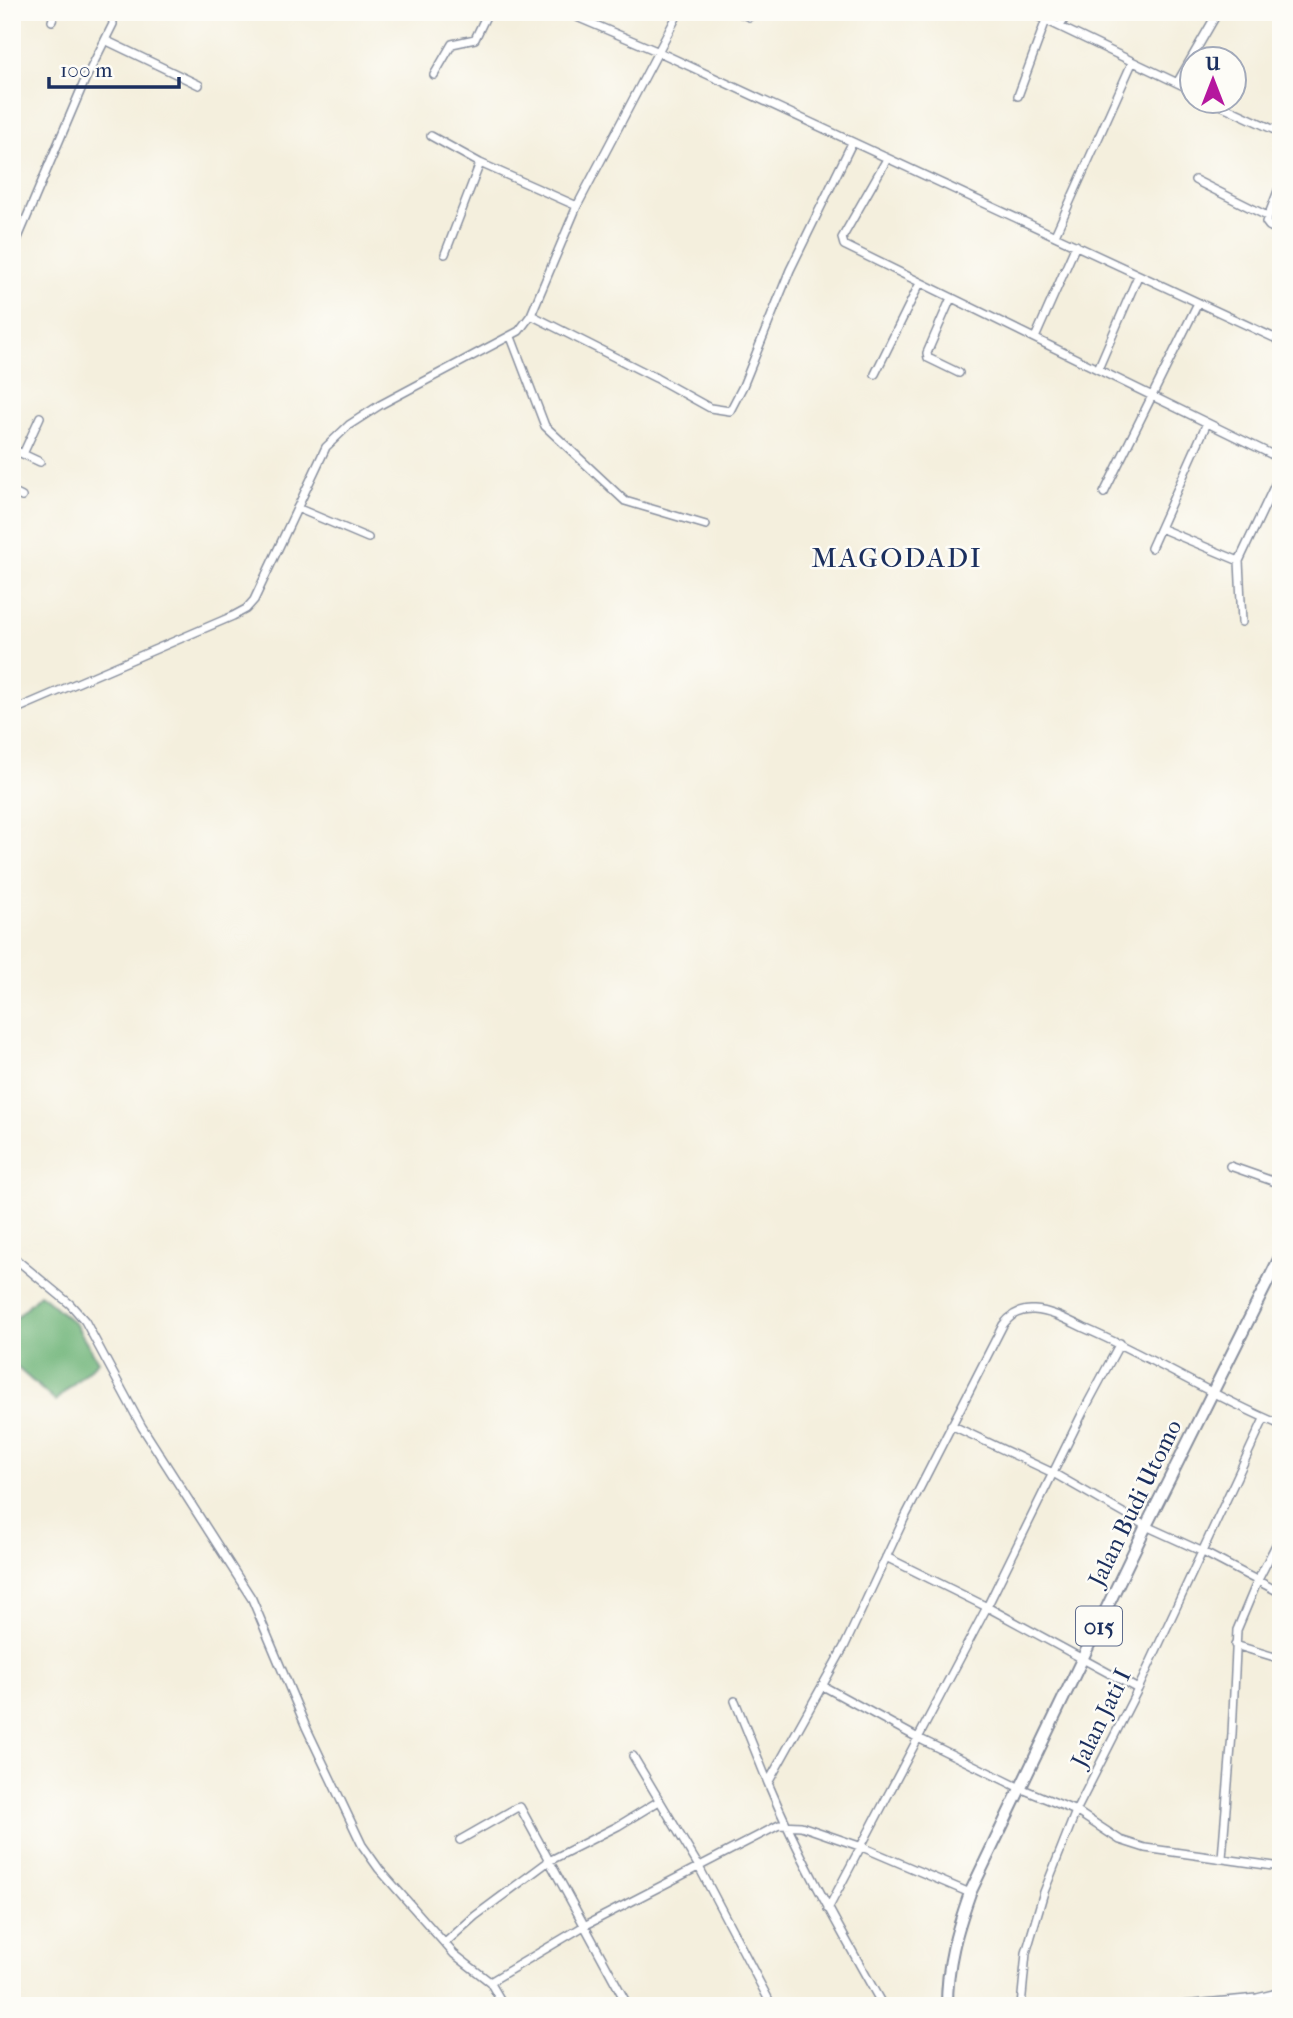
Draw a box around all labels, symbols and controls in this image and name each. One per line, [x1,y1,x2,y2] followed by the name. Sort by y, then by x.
[49,46,178,90] scale bar
[1178,46,1248,116] north arrow
[1205,53,1221,75] text: U
[60,58,113,82] text: 100 m
[811,541,983,574] district label: MAGODADI
[1082,1415,1188,1593] street label: Jalan Budi Utomo
[1076,1606,1122,1646] road number: 015
[1064,1664,1137,1774] street label: Jalan Jati I

